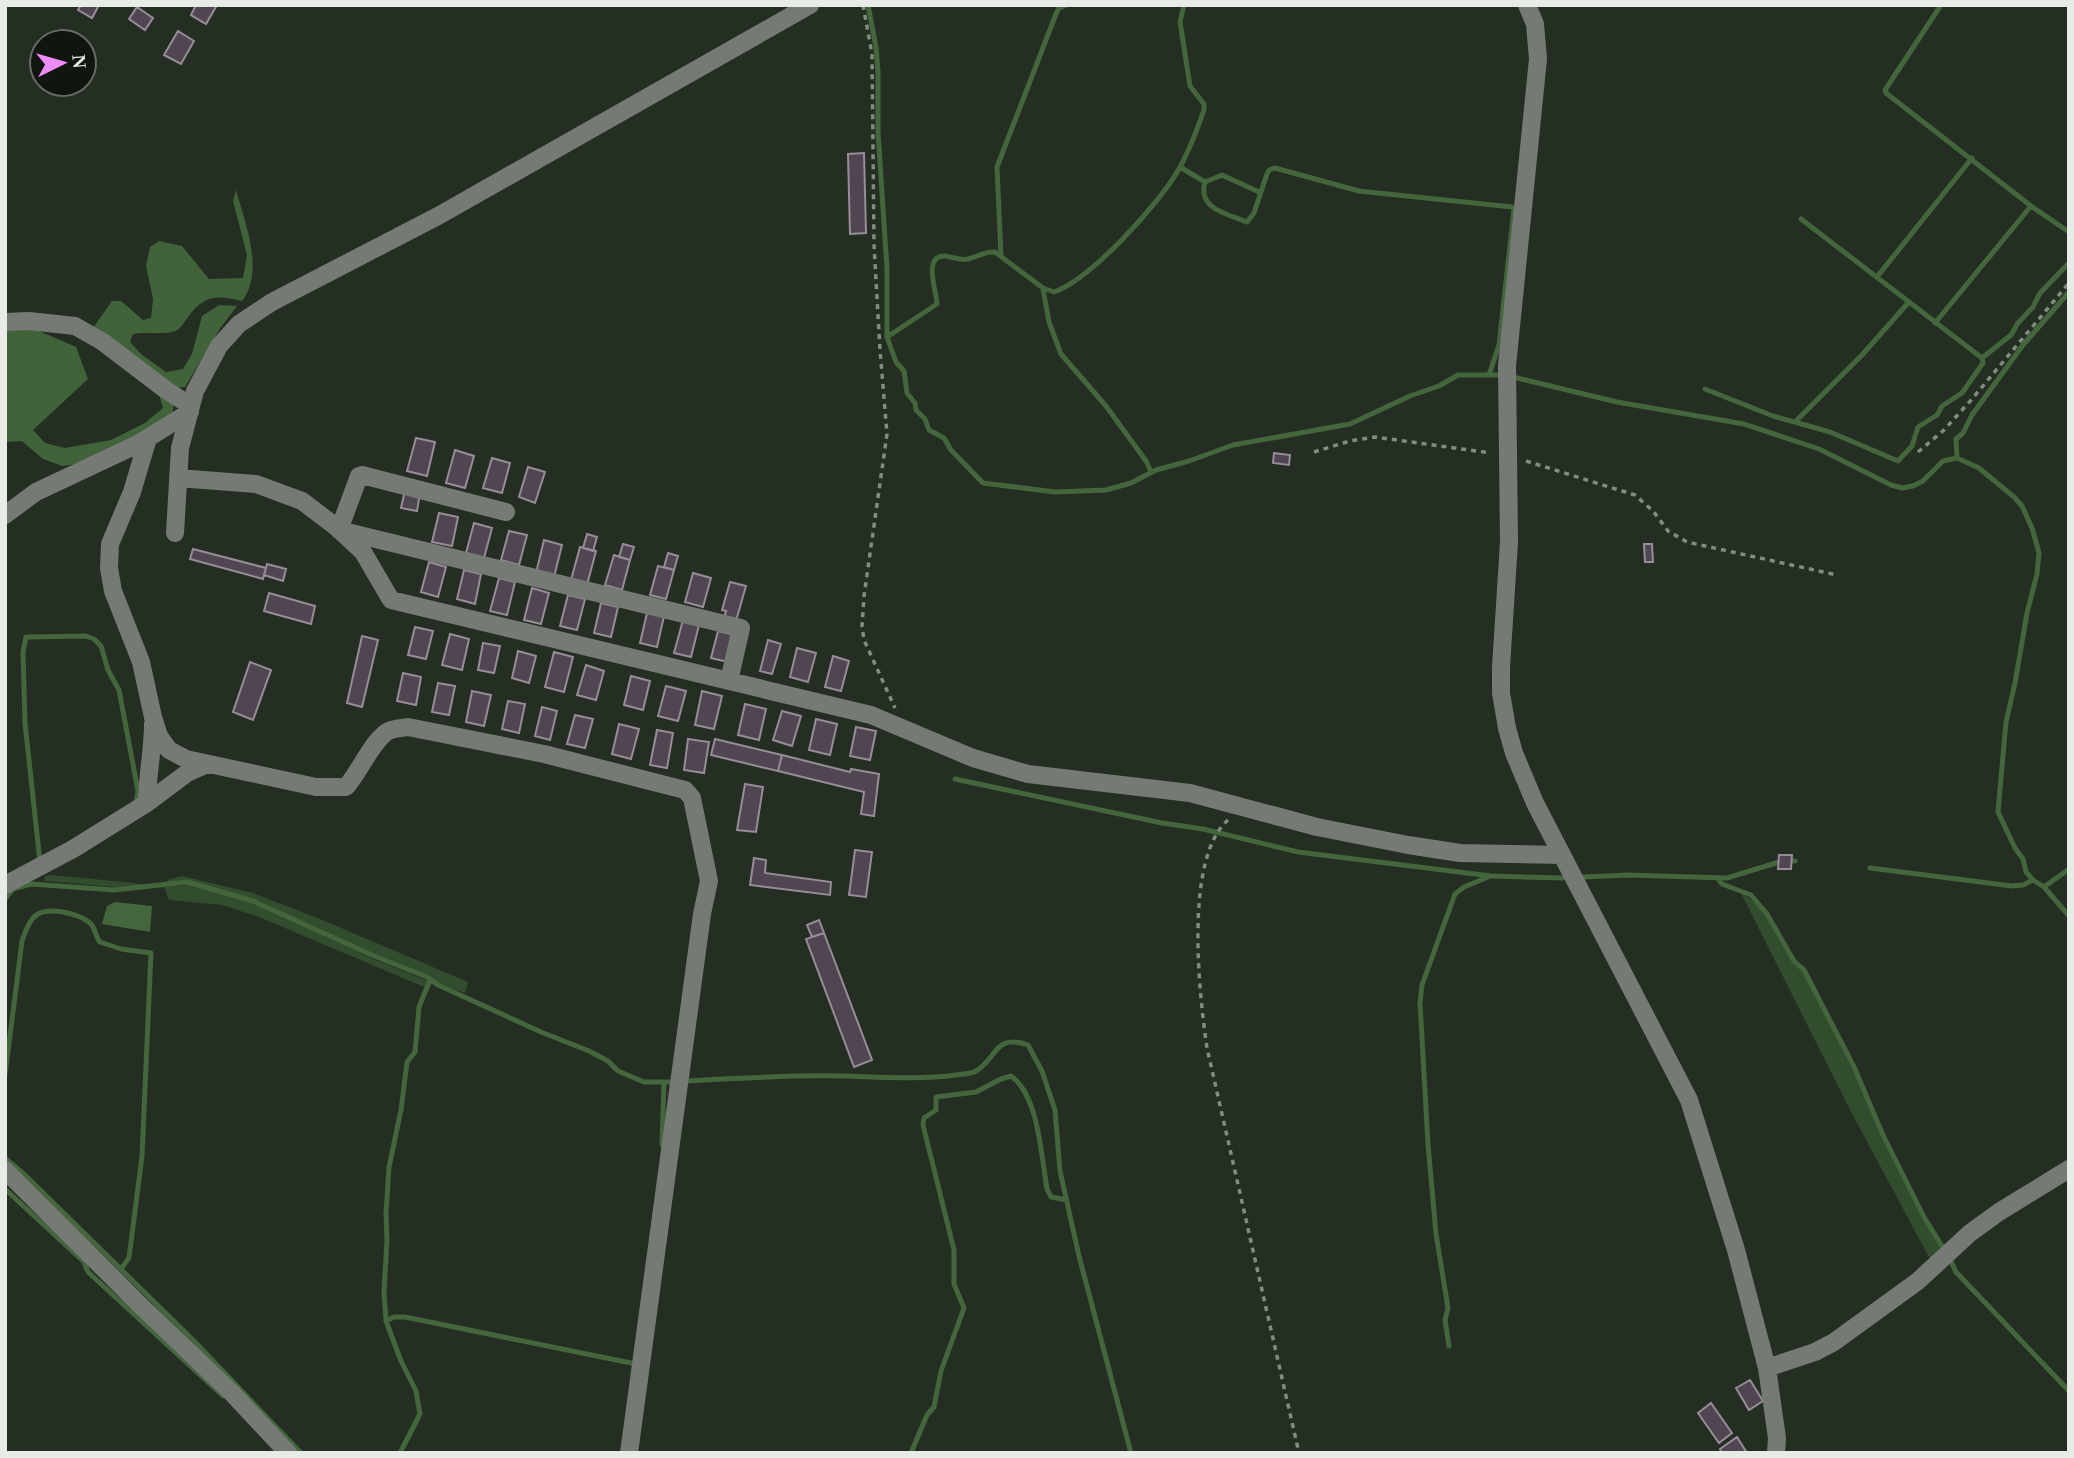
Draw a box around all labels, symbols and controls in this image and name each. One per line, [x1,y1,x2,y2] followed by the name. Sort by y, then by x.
[28,28,98,98] north arrow
[68,54,91,70] text: N

